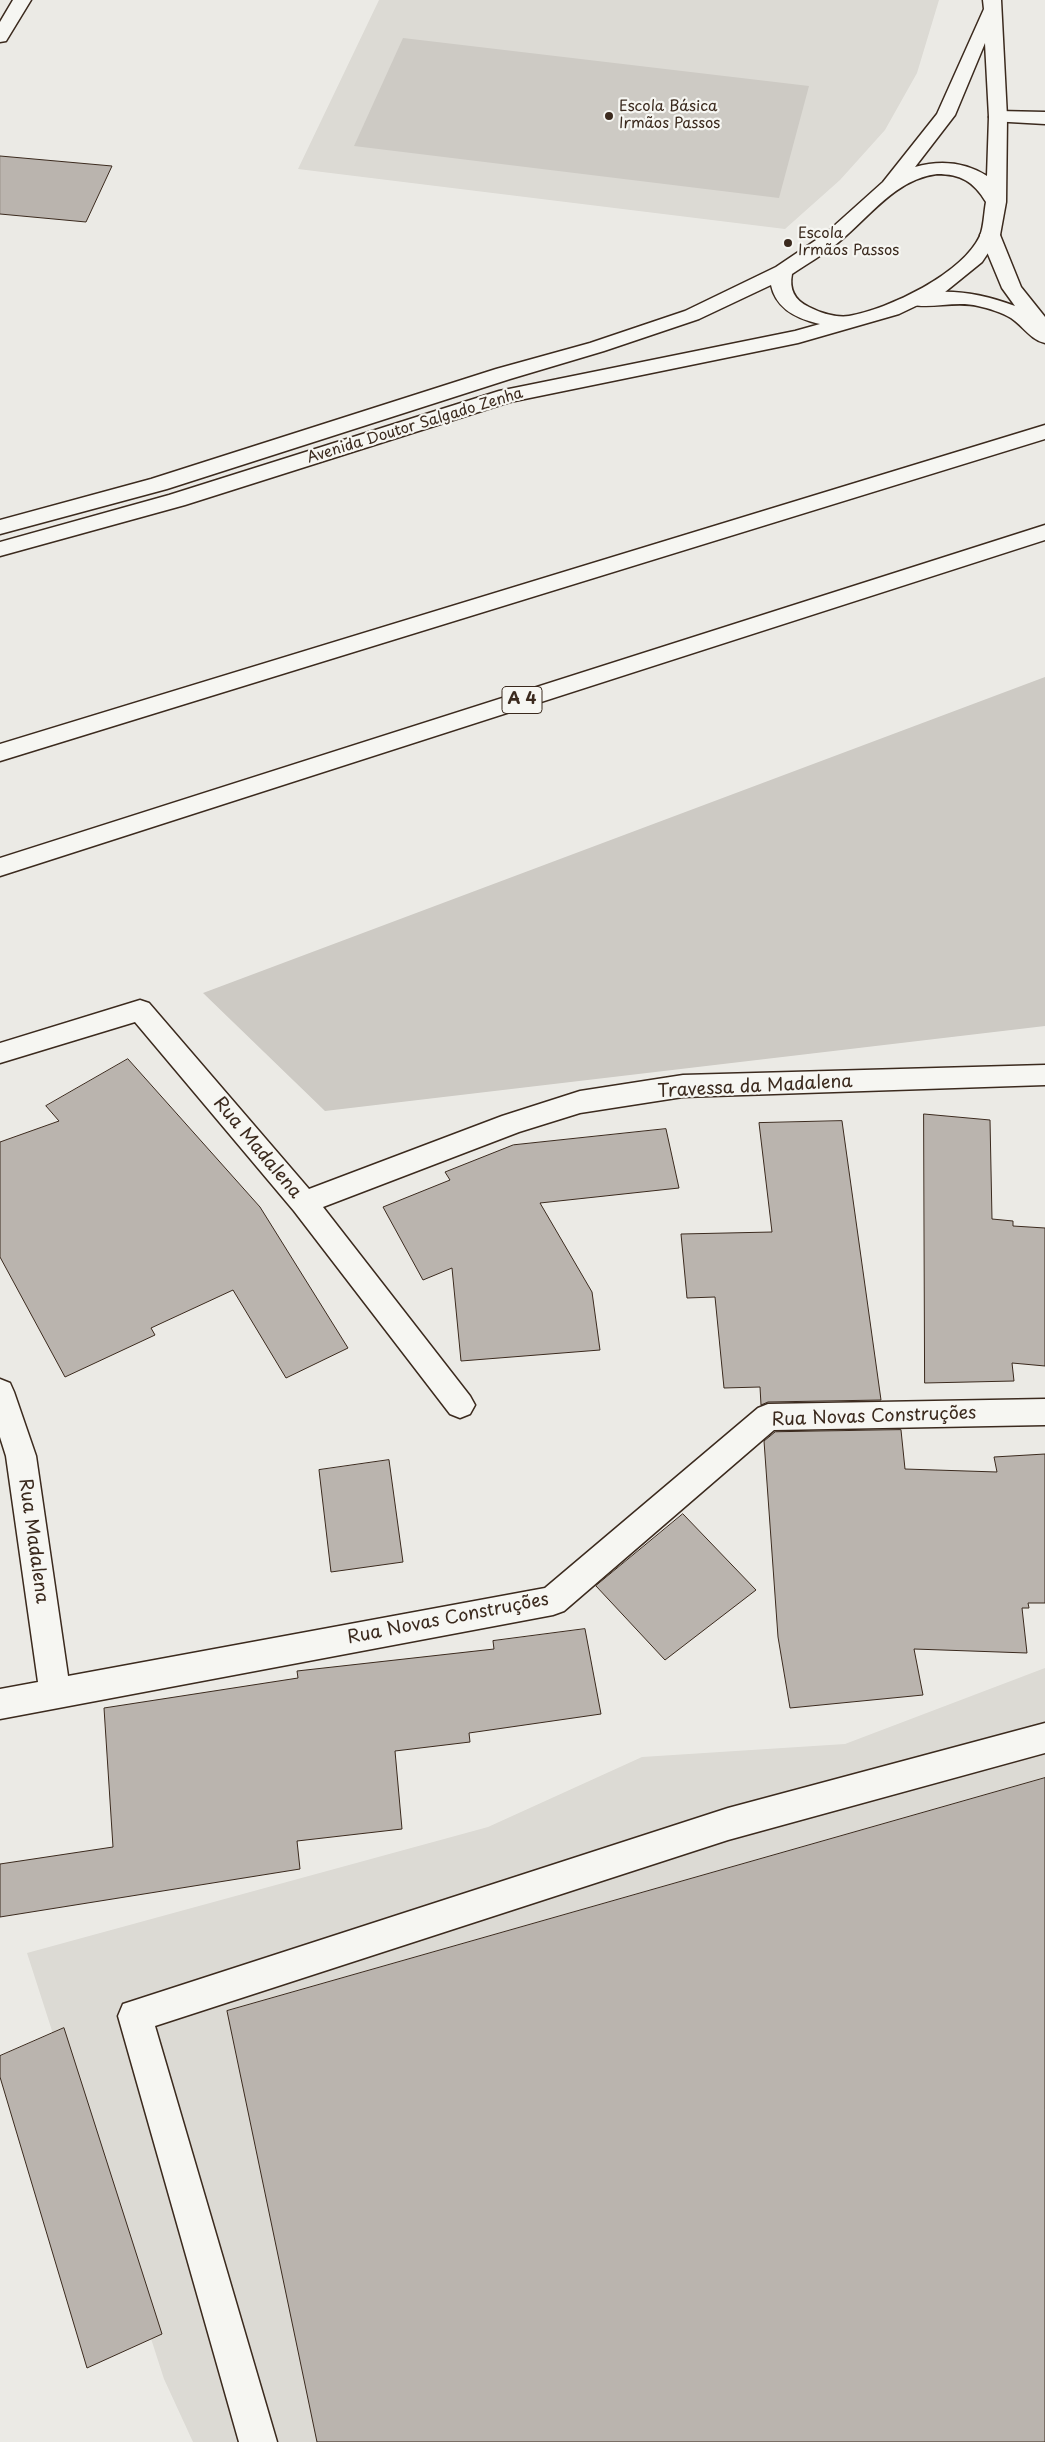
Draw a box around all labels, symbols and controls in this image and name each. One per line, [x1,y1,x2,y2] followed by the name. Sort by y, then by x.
[619,98,720,133] place label: Escola Básica Irmãos Passos
[603,110,615,122] marker: Escola Básica Irmãos Passos
[798,225,899,260] place label: Escola Irmãos Passos
[782,237,794,249] marker: Escola Irmãos Passos
[305,385,525,467] street label: Avenida Doutor Salgado Zenha
[502,686,542,714] road number: A 4
[657,1071,853,1103] street label: Travessa da Madalena
[208,1093,306,1203] street label: Rua Madalena
[771,1403,977,1431] street label: Rua Novas Construções
[14,1477,52,1605] street label: Rua Madalena
[345,1589,551,1649] street label: Rua Novas Construções

